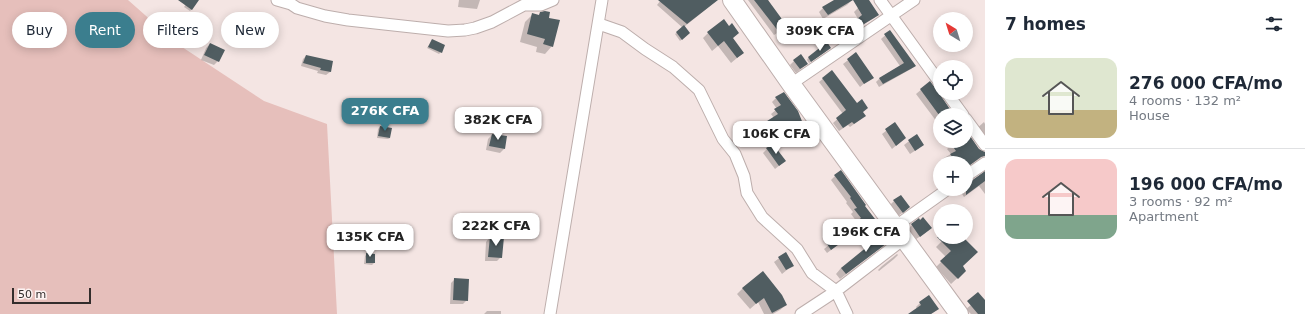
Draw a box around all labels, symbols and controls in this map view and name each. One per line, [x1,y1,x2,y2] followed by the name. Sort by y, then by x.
[12,12,67,48] chip: Buy
[75,12,135,48] chip: Rent
[143,12,213,48] chip: Filters
[221,12,279,48] chip: New
[933,12,973,52] north arrow
[933,12,973,244] map controls
[1263,13,1285,35] icon: filters
[1005,14,1086,34] text: 7 homes
[779,18,861,52] pin: 309K CFA
[786,23,854,38] text: 309K CFA
[933,60,973,100] button: locate
[1129,73,1283,93] text: 276 000 CFA/mo
[1037,74,1085,122] icon: home
[1129,93,1241,108] text: 4 rooms · 132 m²
[344,98,426,132] pin: 276K CFA
[351,103,419,118] text: 276K CFA
[457,107,539,141] pin: 382K CFA
[933,108,973,148] button: layers
[1129,108,1170,123] text: House
[464,112,532,127] text: 382K CFA
[735,121,817,155] pin: 106K CFA
[742,126,810,141] text: 106K CFA
[933,156,973,196] button: +
[1129,174,1283,194] text: 196 000 CFA/mo
[1037,175,1085,223] icon: home
[1129,194,1233,209] text: 3 rooms · 92 m²
[933,204,973,244] button: −
[1129,209,1199,224] text: Apartment
[455,213,537,247] pin: 222K CFA
[462,218,530,233] text: 222K CFA
[825,219,907,253] pin: 196K CFA
[329,224,411,258] pin: 135K CFA
[832,224,900,239] text: 196K CFA
[336,229,404,244] text: 135K CFA
[12,286,91,305] scale bar
[18,288,46,301] text: 50 m

